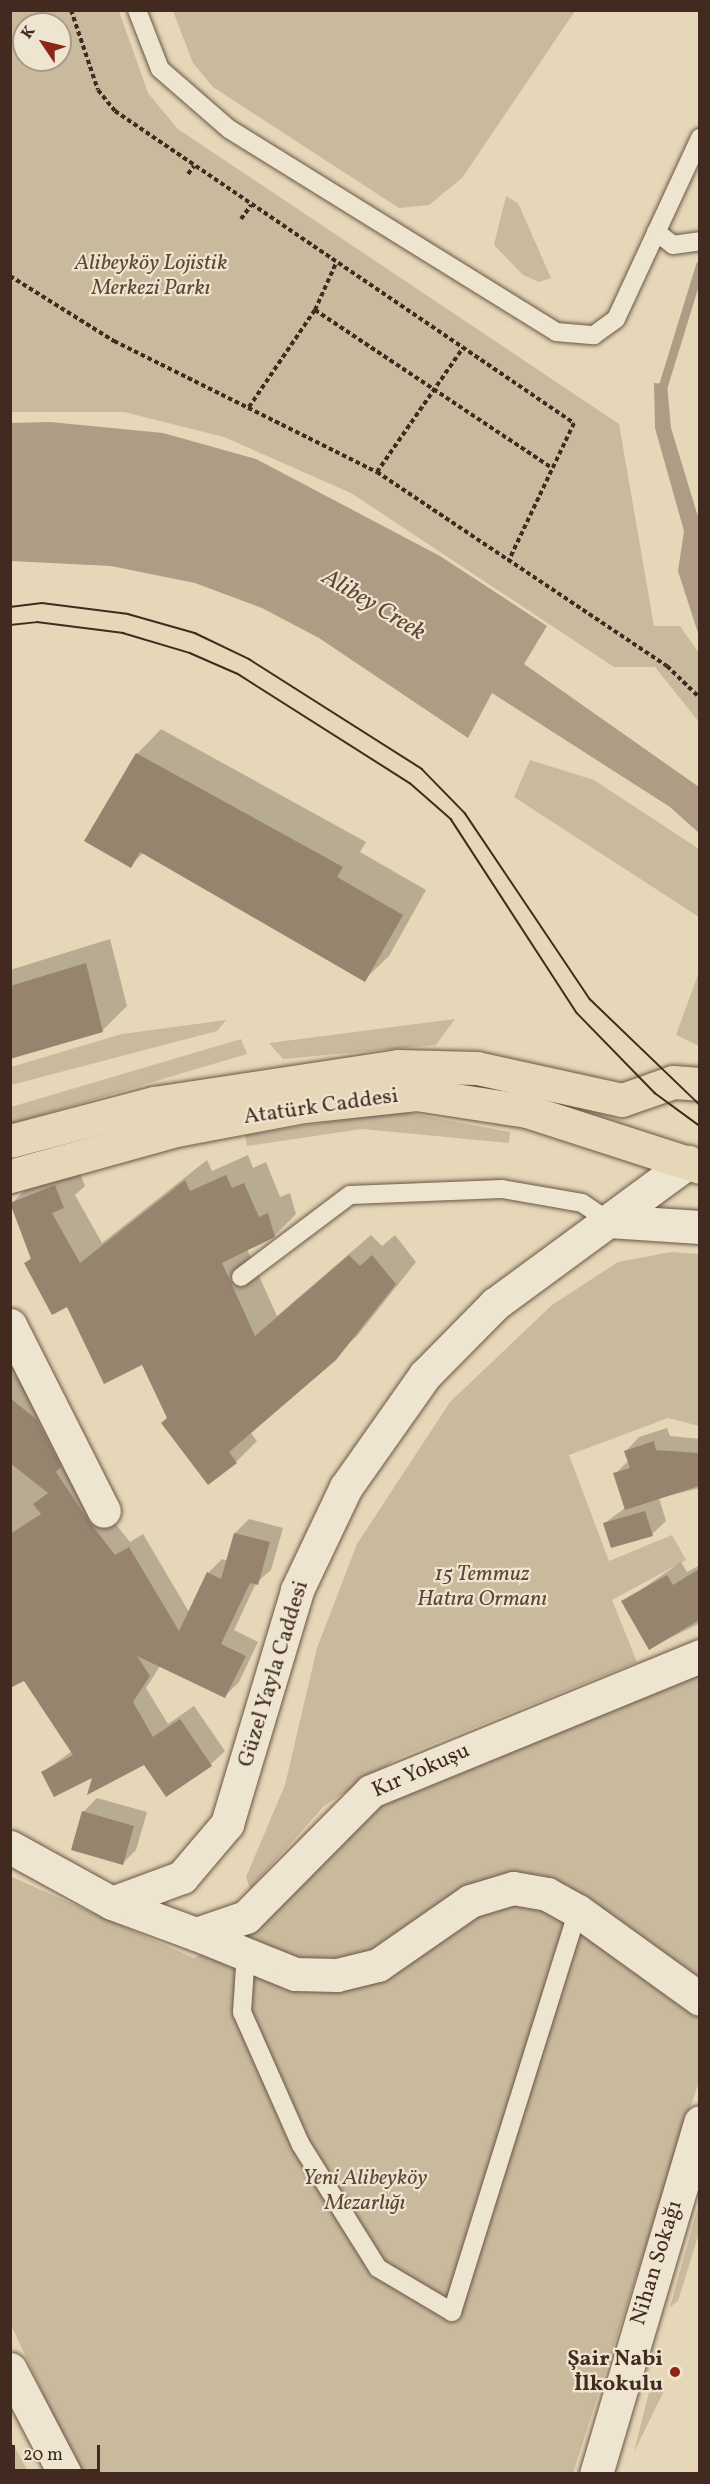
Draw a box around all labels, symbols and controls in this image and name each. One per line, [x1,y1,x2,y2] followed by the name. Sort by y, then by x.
[12,12,72,72] north arrow
[17,22,41,44] text: K
[75,250,227,302] park label: Alibeyköy Lojistik Merkezi Parkı
[316,564,430,648] water label: Alibey Creek
[242,1083,400,1131] street label: Atatürk Caddesi
[417,1561,547,1612] park label: 15 Temmuz Hatıra Ormanı
[233,1577,315,1771] street label: Güzel Yayla Caddesi
[368,1738,474,1804] street label: Kır Yokuşu
[303,2165,427,2216] park label: Yeni Alibeyköy Mezarlığı
[626,2197,688,2329] street label: Nihan Sokağı
[567,2346,663,2398] place label: Şair Nabi İlkokulu
[668,2365,682,2379] marker: Şair Nabi İlkokulu
[15,2433,104,2471] scale bar
[23,2443,63,2468] text: 20 m

